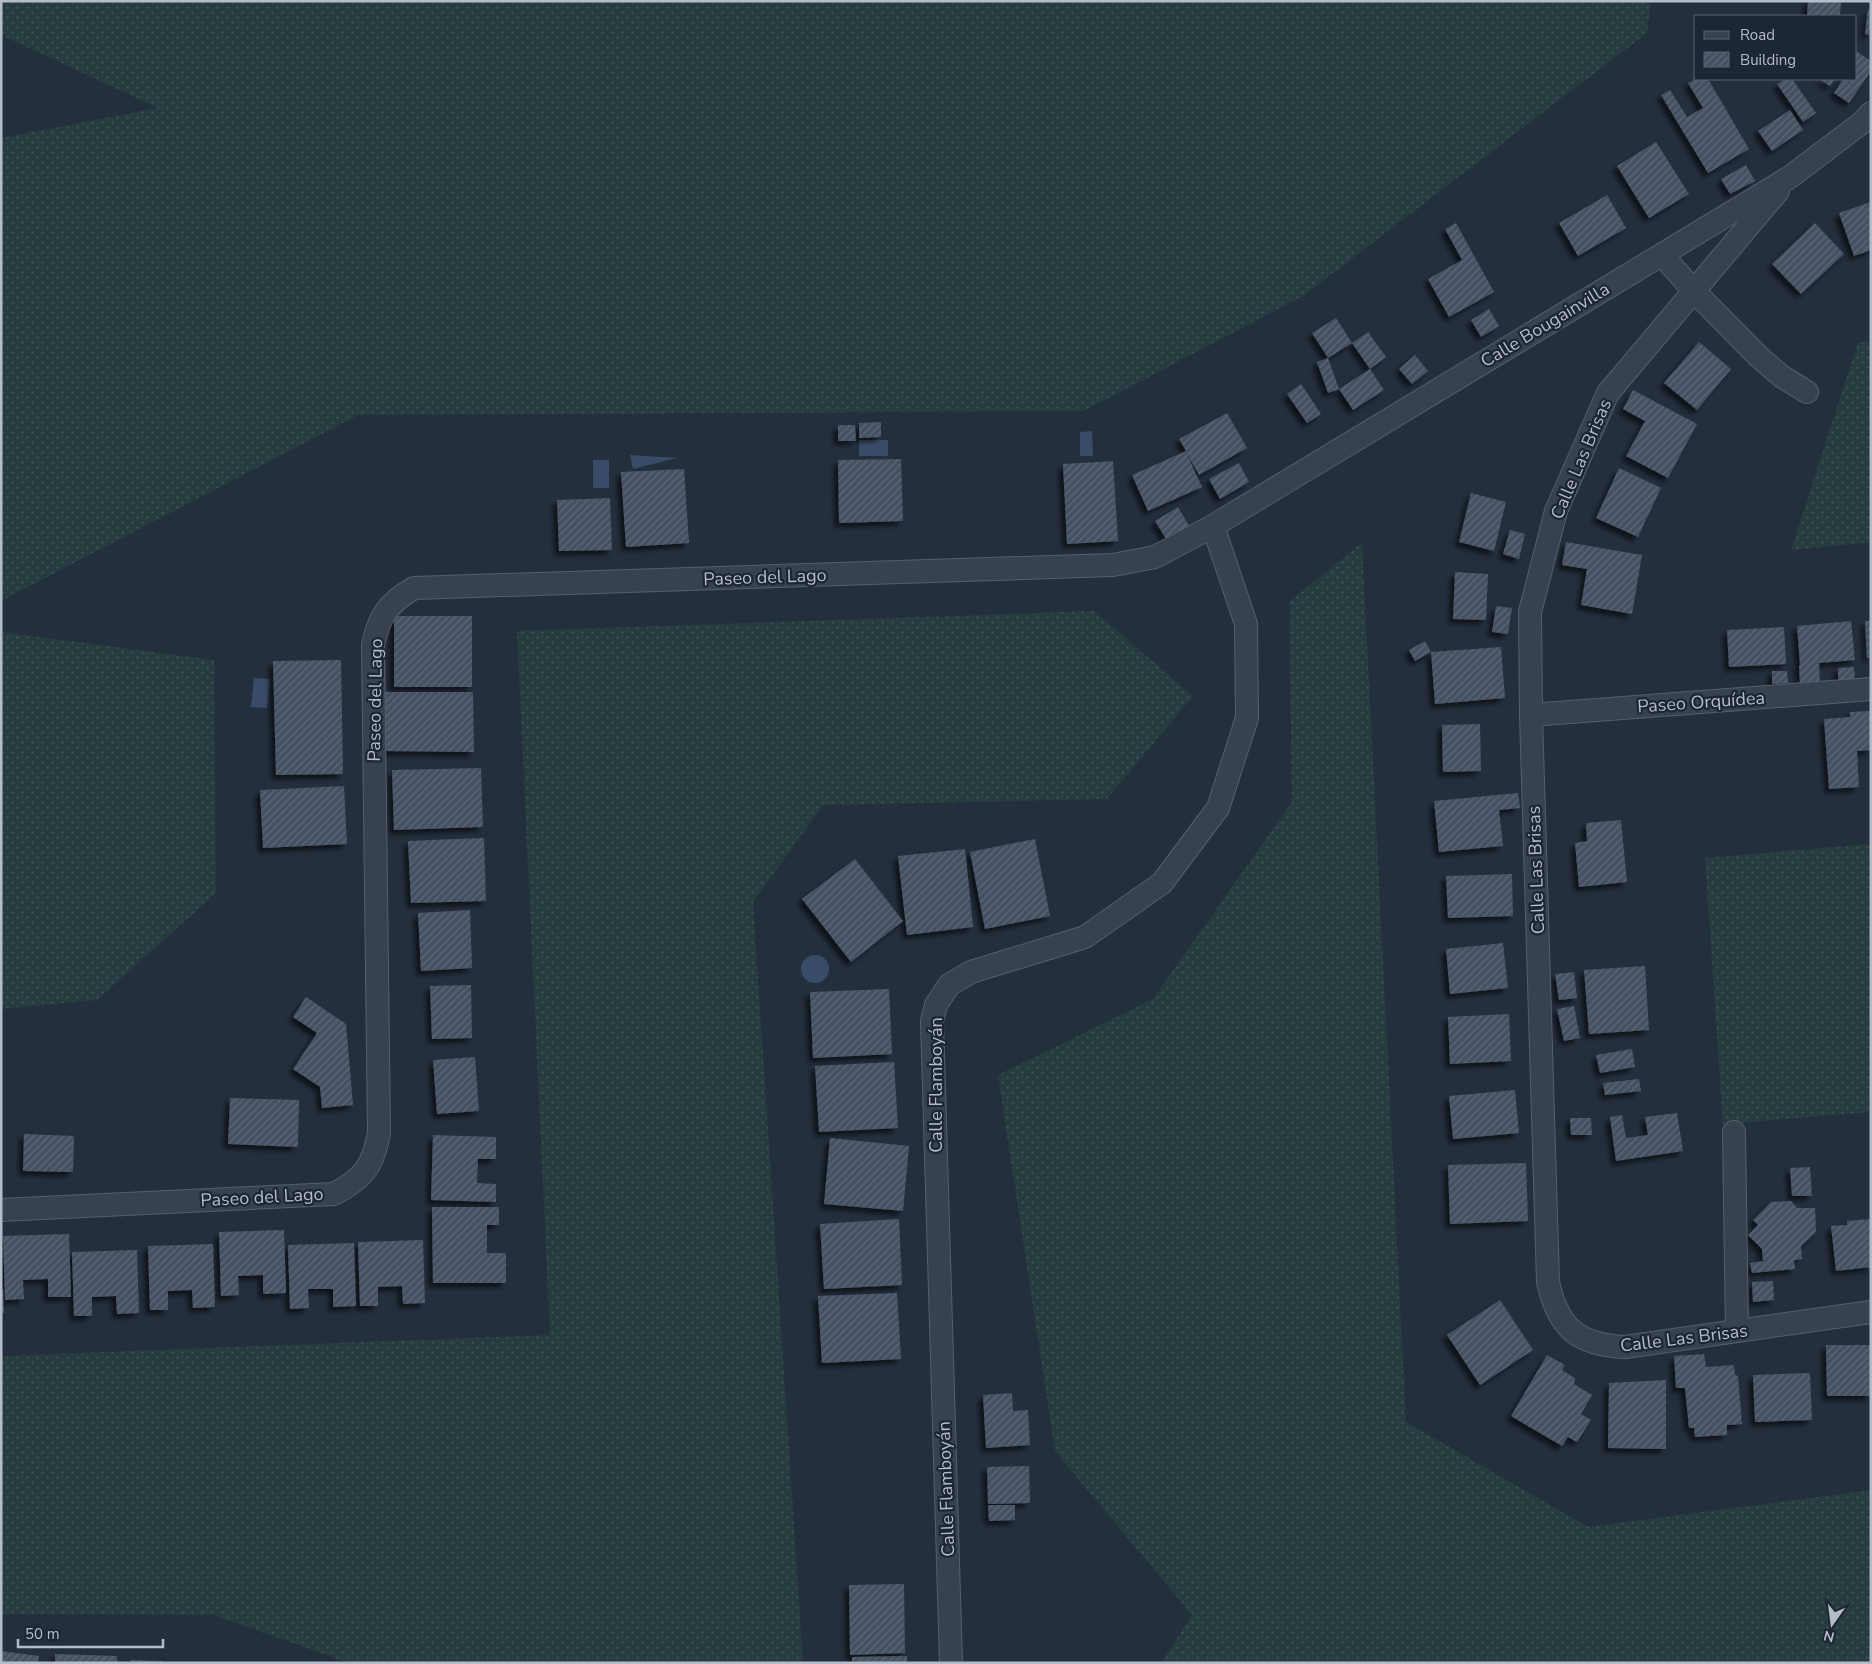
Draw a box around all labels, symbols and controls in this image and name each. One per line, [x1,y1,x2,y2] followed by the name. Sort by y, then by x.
[1694,15,1857,80] legend
[1740,25,1775,45] text: Road
[1740,50,1796,70] text: Building
[1476,277,1614,373] street label: Calle Bougainvilla
[1545,395,1617,523] street label: Calle Las Brisas
[703,563,827,591] street label: Paseo del Lago
[362,638,388,762] street label: Paseo del Lago
[1636,686,1766,718] street label: Paseo Orquídea
[1522,805,1550,935] street label: Calle Las Brisas
[924,1017,948,1153] street label: Calle Flamboyán
[200,1182,324,1212] street label: Paseo del Lago
[1619,1318,1749,1358] street label: Calle Las Brisas
[932,1421,960,1557] street label: Calle Flamboyán
[1807,1599,1857,1649] north arrow
[18,1616,162,1648] scale bar
[25,1624,60,1644] text: 50 m
[1822,1626,1836,1647] text: N

